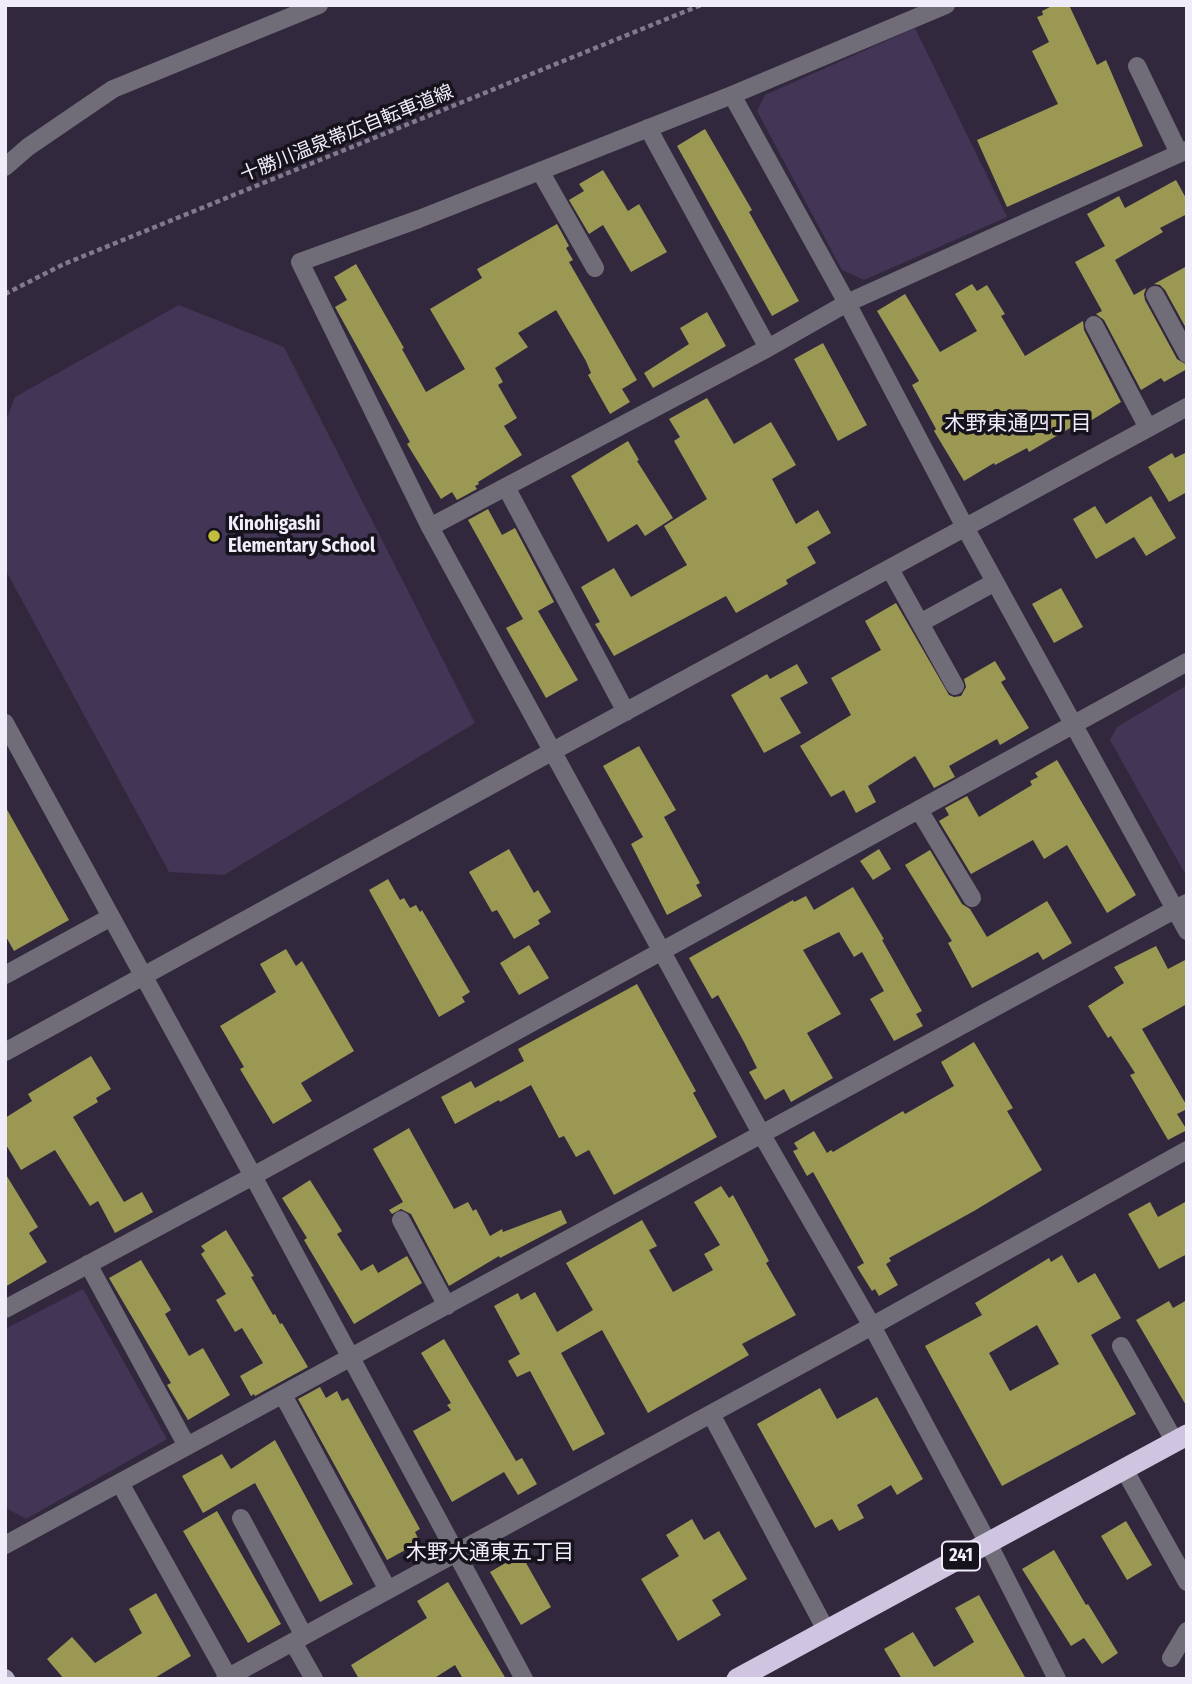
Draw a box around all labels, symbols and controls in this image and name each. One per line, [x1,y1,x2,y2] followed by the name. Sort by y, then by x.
[237,81,457,187] street label: 十勝川温泉帯広自転車道線
[945,411,1091,437] district label: 木野東通四丁目
[228,514,375,558] place label: Kinohigashi Elementary School
[206,528,222,544] marker: Kinohigashi Elementary School
[406,1540,574,1566] district label: 木野大通東五丁目
[942,1541,980,1570] road number: 241

